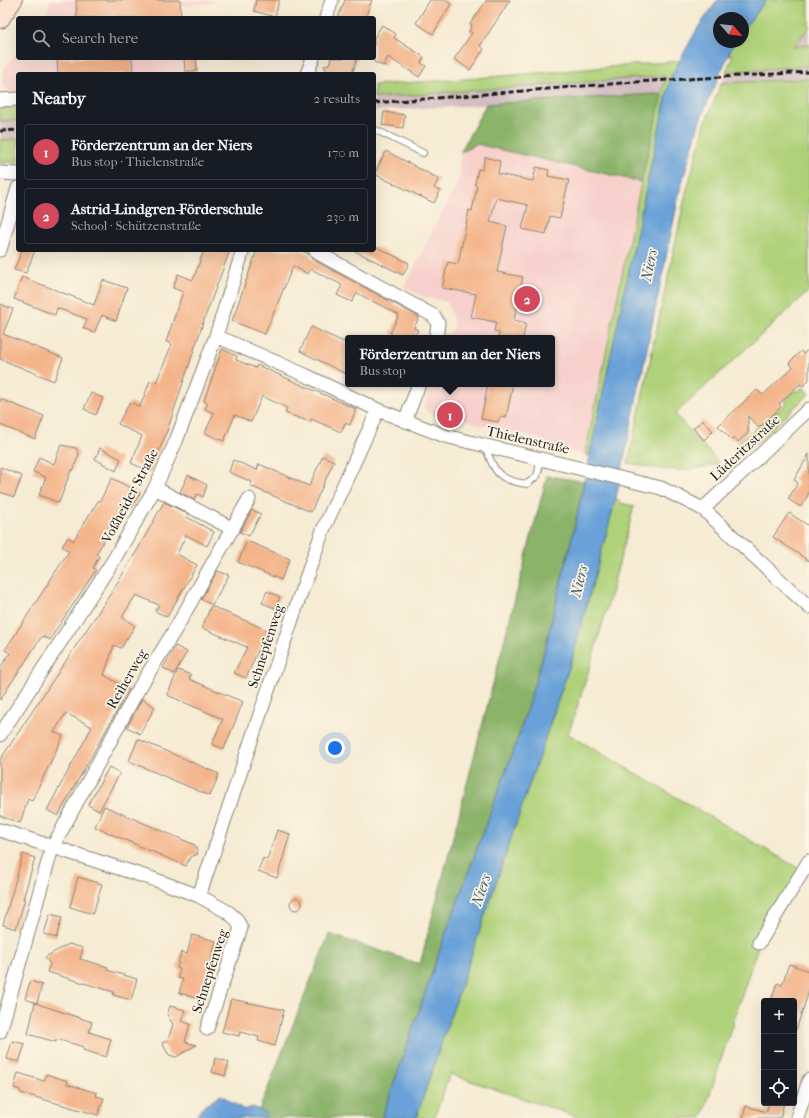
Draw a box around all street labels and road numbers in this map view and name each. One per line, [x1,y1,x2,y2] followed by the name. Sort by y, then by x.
[707,411,783,485] street label: Lüderitzstraße
[485,422,571,458] street label: Thielenstraße
[98,446,162,547] street label: Voßheider Straße
[244,601,288,690] street label: Schnepfenweg
[103,646,151,712] street label: Reiherweg
[188,926,232,1015] street label: Schnepfenweg

